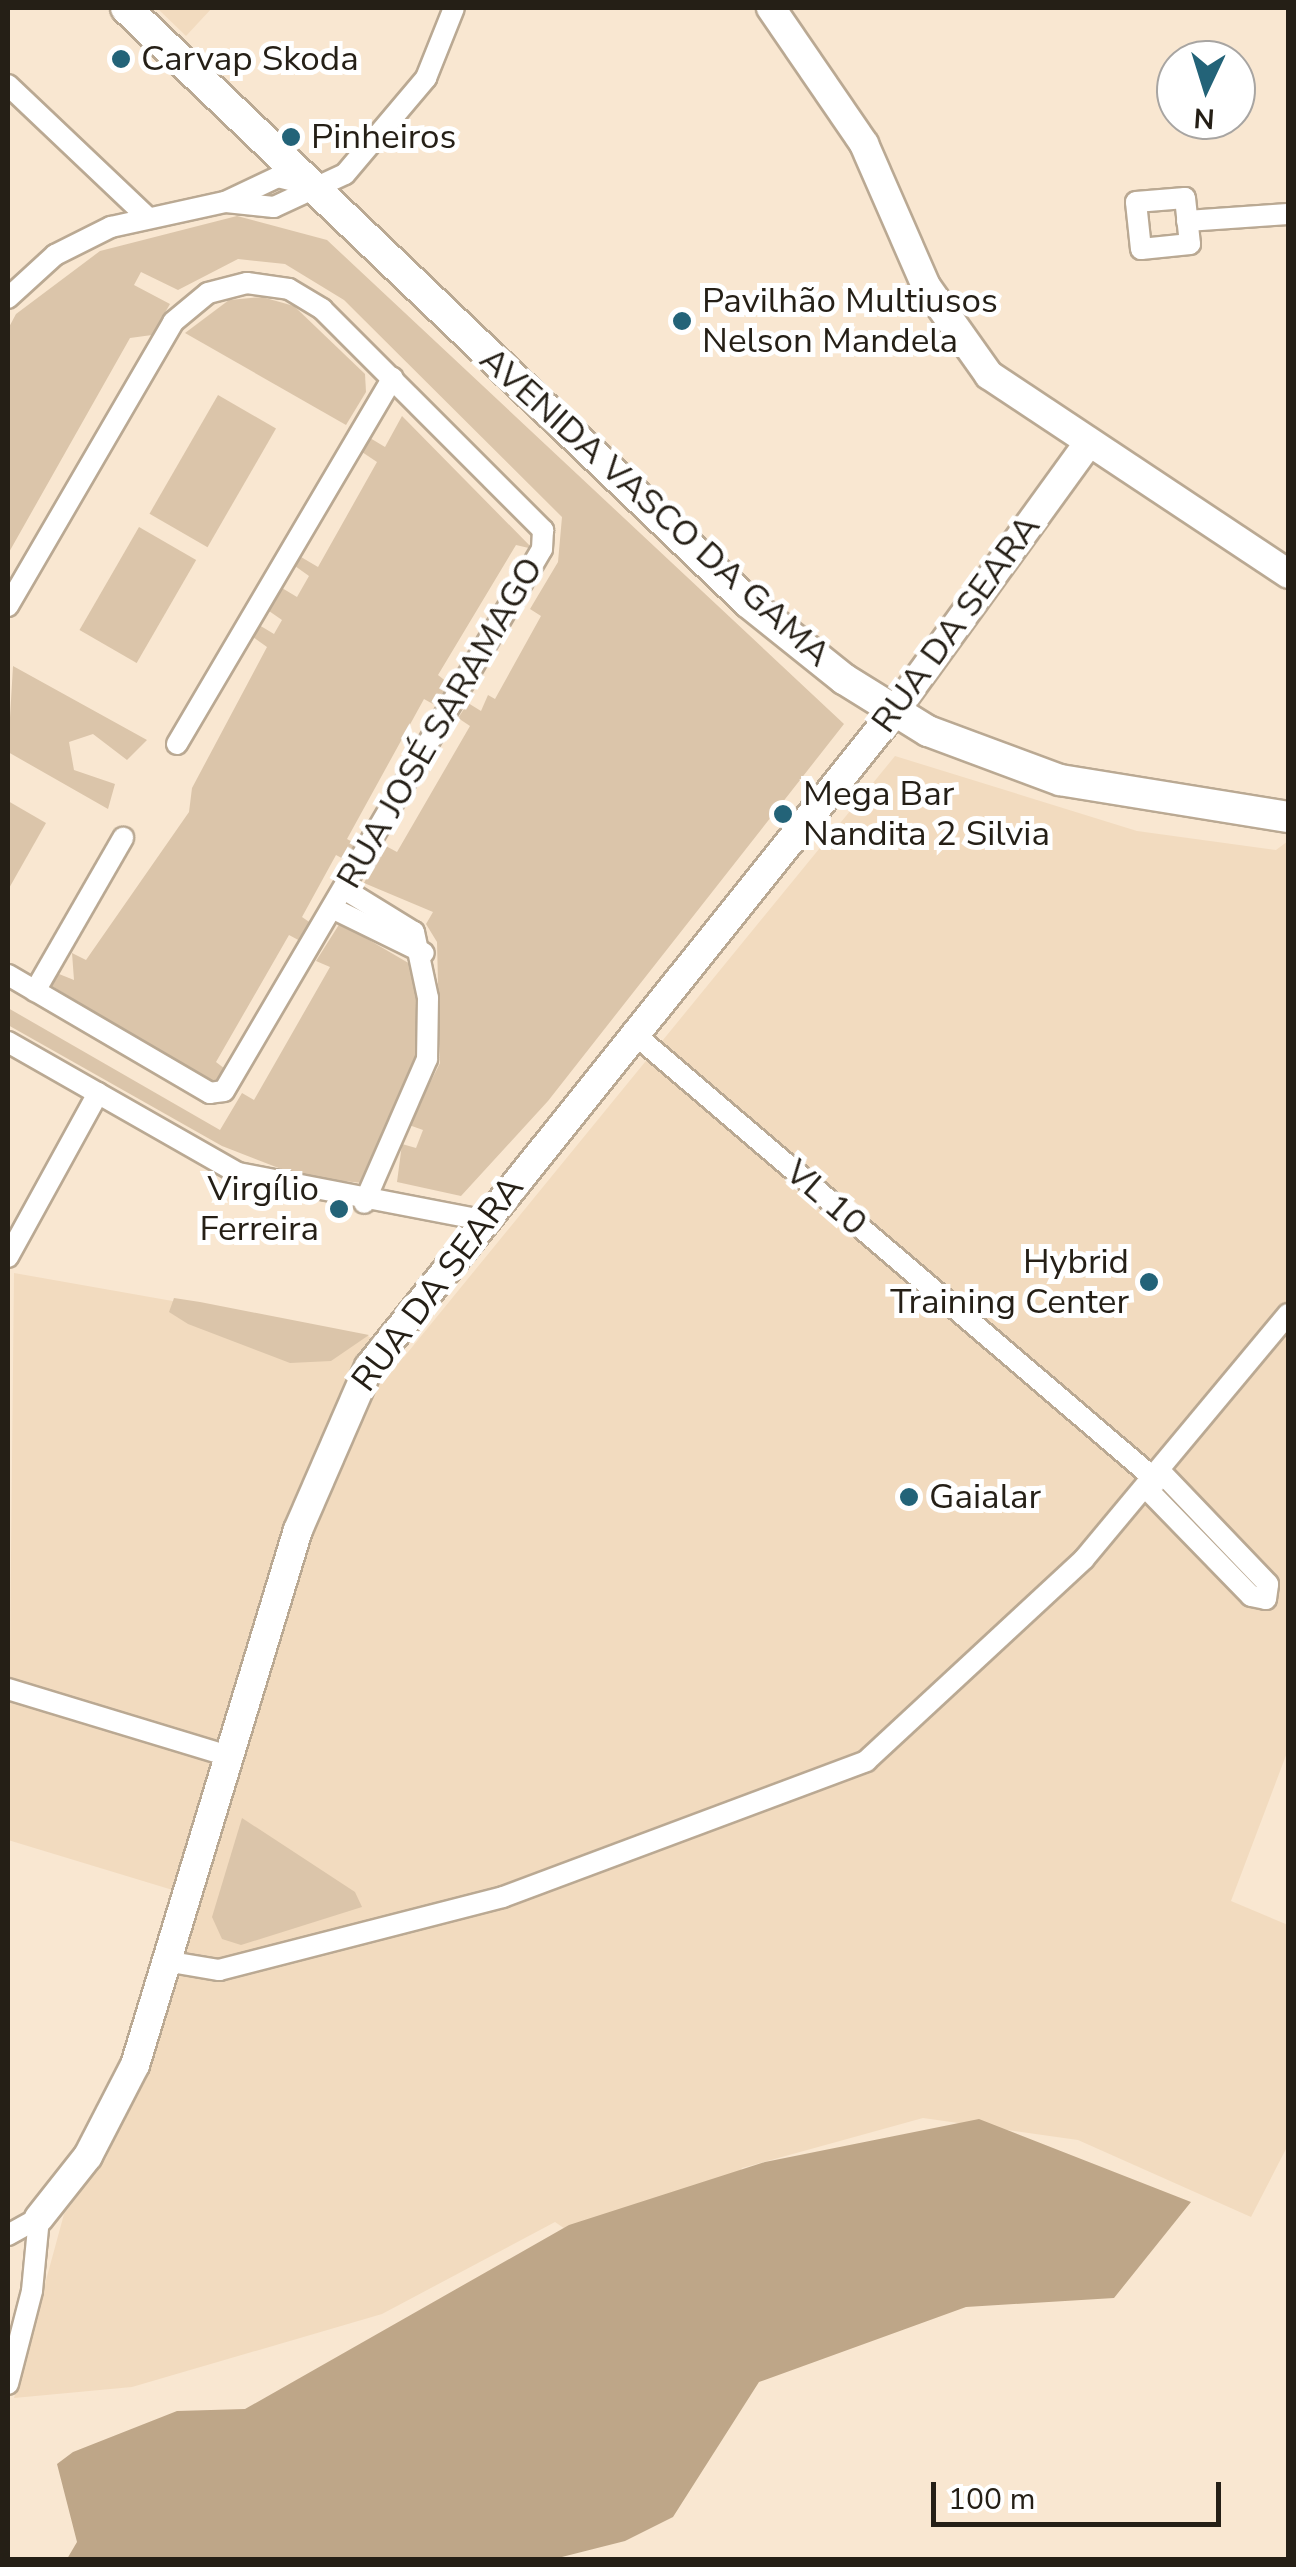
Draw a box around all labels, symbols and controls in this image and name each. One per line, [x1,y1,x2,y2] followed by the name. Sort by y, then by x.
[141,38,359,80] place label: Carvap Skoda
[1156,40,1256,140] north arrow
[110,48,132,70] marker: Carvap Skoda
[1192,98,1216,138] text: N
[311,116,456,158] place label: Pinheiros
[280,126,302,148] marker: Pinheiros
[702,280,998,362] place label: Pavilhão Multiusos Nelson Mandela
[671,310,693,332] marker: Pavilhão Multiusos Nelson Mandela
[471,338,839,676] street label: AVENIDA VASCO DA GAMA
[863,507,1049,741] street label: RUA DA SEARA
[328,550,552,896] street label: RUA JOSÉ SARAMAGO
[803,773,1050,855] place label: Mega Bar Nandita 2 Silvia
[772,803,794,825] marker: Mega Bar Nandita 2 Silvia
[777,1151,875,1245] street label: VL 10
[199,1168,319,1250] place label: Virgílio Ferreira
[343,1168,533,1400] street label: RUA DA SEARA
[328,1198,350,1220] marker: Virgílio Ferreira
[890,1241,1129,1323] place label: Hybrid Training Center
[1138,1271,1160,1293] marker: Hybrid Training Center
[929,1476,1041,1518] place label: Gaialar
[898,1486,920,1508] marker: Gaialar
[936,2462,1226,2524] scale bar
[948,2479,1035,2520] text: 100 m

